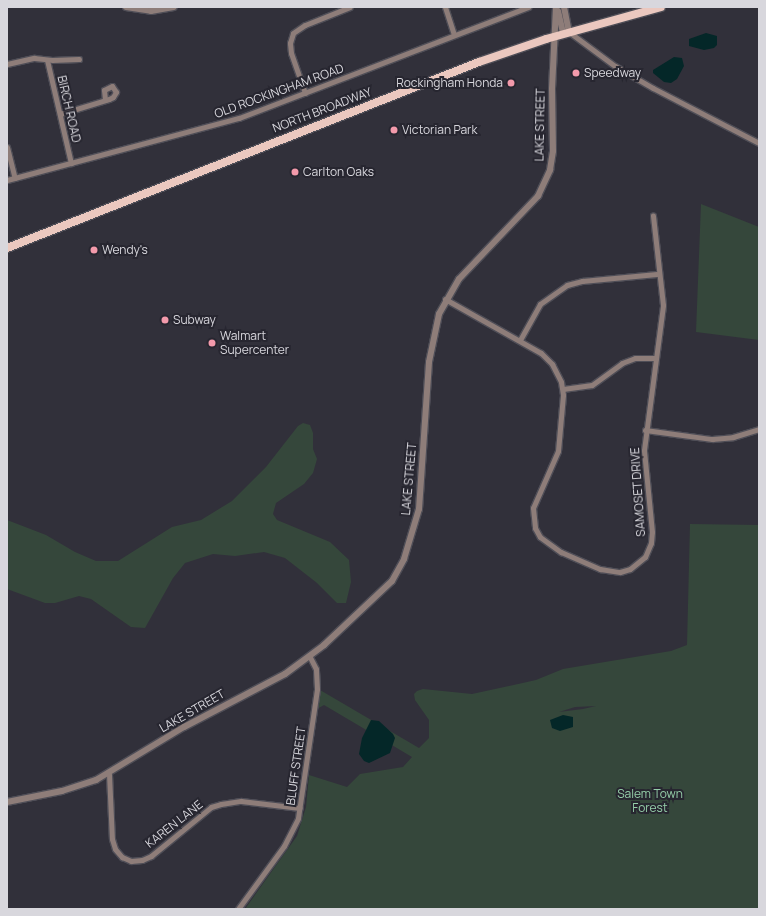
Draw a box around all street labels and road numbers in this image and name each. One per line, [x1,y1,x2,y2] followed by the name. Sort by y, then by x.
[212,61,346,121] street label: OLD ROCKINGHAM ROAD
[54,74,84,144] street label: BIRCH ROAD
[270,84,374,136] street label: NORTH BROADWAY
[532,88,548,162] street label: LAKE STREET
[399,442,419,516] street label: LAKE STREET
[628,447,648,537] street label: SAMOSET DRIVE
[157,687,227,735] street label: LAKE STREET
[283,726,309,806] street label: BLUFF STREET
[143,797,205,851] street label: KAREN LANE

